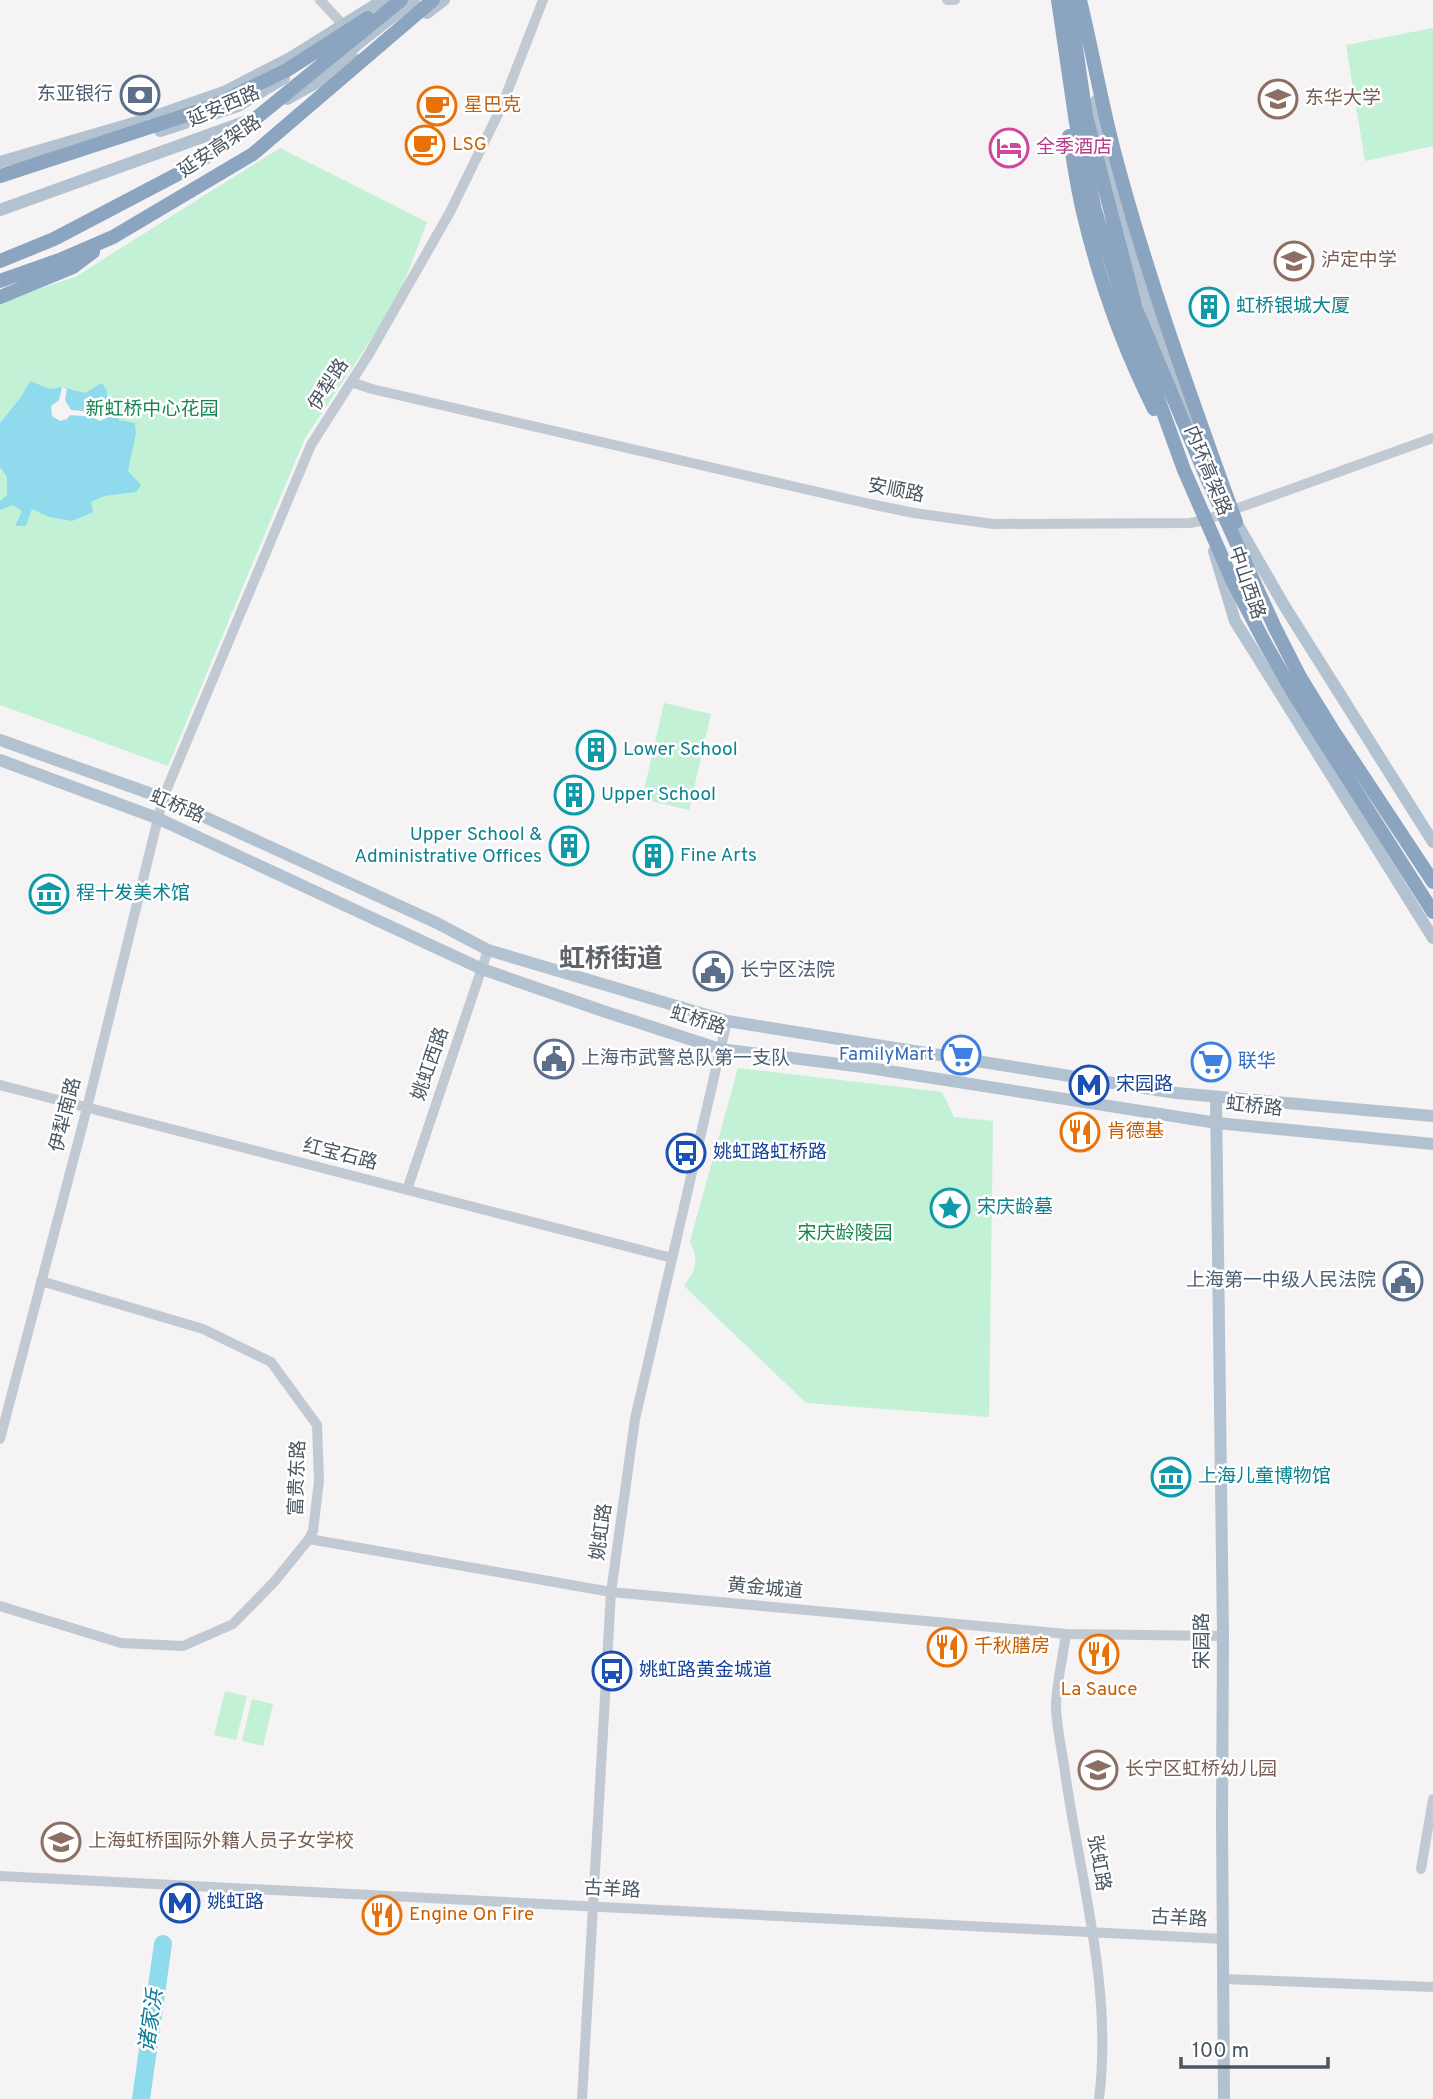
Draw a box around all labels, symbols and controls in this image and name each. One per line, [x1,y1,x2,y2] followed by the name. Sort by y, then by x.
[119,74,161,116] bank icon: 东亚银行
[1257,78,1299,120] school or university icon: 东华大学
[184,81,264,133] street label: 延安西路
[37,83,113,107] place label: 东亚银行
[416,85,458,127] cafe icon: 星巴克
[1305,87,1381,111] place label: 东华大学
[464,94,521,118] place label: 星巴克
[174,110,266,184] street label: 延安高架路
[404,124,446,166] cafe icon: LSG
[988,127,1030,169] hotel icon: 全季酒店
[452,133,487,157] place label: LSG
[1036,136,1112,160] place label: 全季酒店
[1273,240,1315,282] school or university icon: 泸定中学
[1321,249,1397,273] place label: 泸定中学
[1188,286,1230,328] building icon: 虹桥银城大厦
[1236,295,1350,319] place label: 虹桥银城大厦
[303,355,355,415] street label: 伊犁路
[85,398,219,422] park label: 新虹桥中心花园
[1178,422,1236,520] street label: 内环高架路
[866,474,926,508] street label: 安顺路
[1222,543,1270,623] street label: 中山西路
[575,729,617,771] building icon: Lower School
[623,738,738,762] place label: Lower School
[553,774,595,816] building icon: Upper School
[601,783,716,807] place label: Upper School
[146,785,208,829] street label: 虹桥路
[354,823,542,869] place label: Upper School & Administrative Offices
[548,825,590,867] building icon: Upper School & Administrative Offices
[632,835,674,877] building icon: Fine Arts
[680,844,757,868] place label: Fine Arts
[28,873,70,915] museum icon: 程十发美术馆
[76,882,190,906] place label: 程十发美术馆
[559,944,663,977] district label: 虹桥街道
[692,950,734,992] public building icon: 长宁区法院
[740,959,835,983] place label: 长宁区法院
[667,1001,729,1041] street label: 虹桥路
[407,1024,455,1104] street label: 姚虹西路
[940,1034,982,1076] supermarket icon: FamilyMart
[533,1038,575,1080] public building icon: 上海市武警总队第一支队
[1190,1041,1232,1083] supermarket icon: 联华
[839,1043,934,1067] place label: FamilyMart
[581,1047,790,1071] place label: 上海市武警总队第一支队
[1238,1050,1276,1074] place label: 联华
[1068,1064,1110,1106] metro station icon: 宋园路
[1116,1073,1173,1097] place label: 宋园路
[45,1075,87,1155] street label: 伊犁南路
[1224,1092,1284,1122] street label: 虹桥路
[1059,1111,1101,1153] restaurant icon: 肯德基
[1107,1120,1164,1144] place label: 肯德基
[665,1132,707,1174] bus stop icon: 姚虹路虹桥路
[300,1134,380,1176] street label: 红宝石路
[713,1141,827,1165] place label: 姚虹路虹桥路
[929,1187,971,1229] place icon: 宋庆龄墓
[977,1196,1053,1220] place label: 宋庆龄墓
[797,1222,893,1246] park label: 宋庆龄陵园
[1382,1260,1424,1302] public building icon: 上海第一中级人民法院
[1186,1269,1376,1293] place label: 上海第一中级人民法院
[285,1440,311,1516] street label: 富贵东路
[1150,1456,1192,1498] museum icon: 上海儿童博物馆
[1198,1465,1331,1489] place label: 上海儿童博物馆
[586,1502,618,1562] street label: 姚虹路
[726,1574,804,1604] street label: 黄金城道
[1191,1612,1215,1670] street label: 宋园路
[926,1626,968,1668] restaurant icon: 千秋膳房
[1078,1633,1120,1675] restaurant icon: La Sauce
[974,1635,1050,1659] place label: 千秋膳房
[591,1650,633,1692] bus stop icon: 姚虹路黄金城道
[639,1659,772,1683] place label: 姚虹路黄金城道
[1061,1678,1137,1702] place label: La Sauce
[1077,1749,1119,1791] school or university icon: 长宁区虹桥幼儿园
[1125,1758,1277,1782] place label: 长宁区虹桥幼儿园
[40,1821,82,1863] school or university icon: 上海虹桥国际外籍人员子女学校
[88,1830,354,1854] place label: 上海虹桥国际外籍人员子女学校
[1081,1833,1115,1893] street label: 张虹路
[583,1877,641,1903] street label: 古羊路
[159,1882,201,1924] metro station icon: 姚虹路
[207,1891,264,1915] place label: 姚虹路
[361,1894,403,1936] restaurant icon: Engine On Fire
[409,1903,534,1927] place label: Engine On Fire
[1150,1906,1208,1932] street label: 古羊路
[134,1986,170,2054] water label: 诸家浜
[1181,2025,1328,2070] scale bar
[1192,2038,1249,2065] text: 100 m

